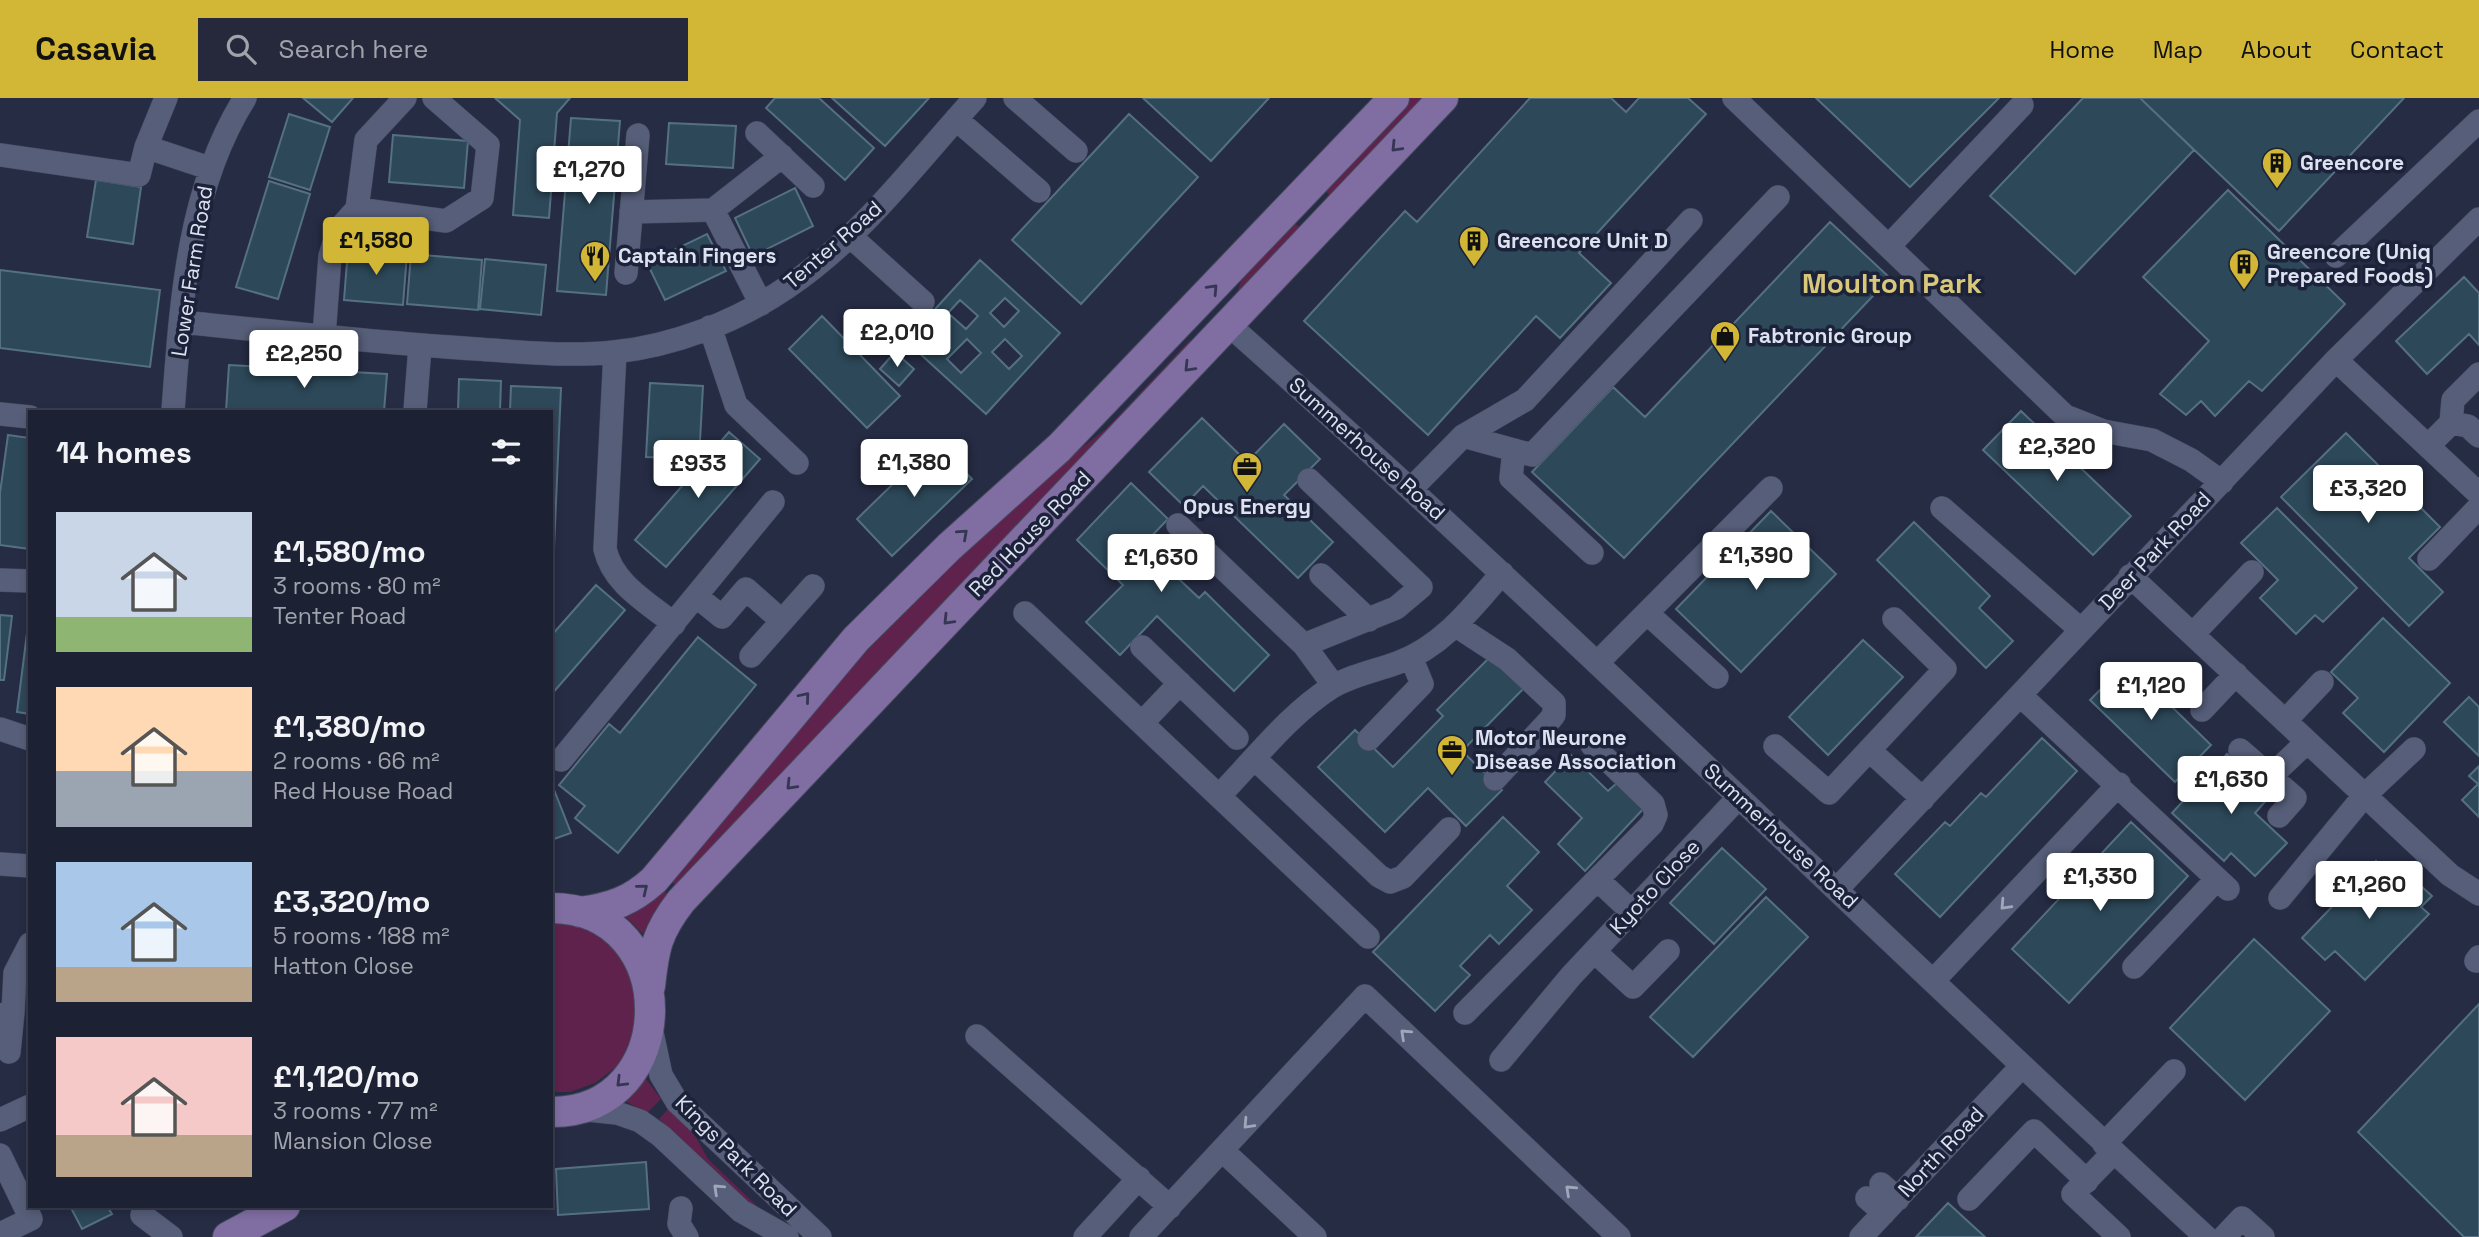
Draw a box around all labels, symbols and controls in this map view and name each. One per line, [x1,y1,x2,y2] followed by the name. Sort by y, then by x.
[198,18,688,81] search box
[35,28,156,70] text: Casavia
[222,30,260,68] icon: search
[278,32,428,66] text: Search here
[2049,34,2115,65] text: Home
[2153,34,2203,65] text: Map
[2241,34,2312,65] text: About
[2350,34,2444,65] text: Contact
[1391,139,1404,152] one-way arrow
[532,146,646,206] pin: £1,270
[2260,146,2294,190] building icon: Greencore
[2300,149,2404,176] place label: Greencore
[553,154,625,184] text: £1,270
[165,184,218,358] street label: Lower Farm Road
[778,194,888,295] street label: Tenter Road
[319,218,433,277] pin: £1,580
[1457,224,1491,268] building icon: Greencore Unit D
[339,225,413,255] text: £1,580
[1497,227,1668,254] place label: Greencore Unit D
[2267,238,2433,289] place label: Greencore (Uniq Prepared Foods)
[578,239,612,283] restaurant icon: Captain Fingers
[618,242,777,269] place label: Captain Fingers
[2227,247,2261,291] building icon: Greencore (Uniq Prepared Foods)
[1802,265,1982,301] district label: Moulton Park
[1205,284,1218,297] one-way arrow
[840,310,954,369] pin: £2,010
[859,317,935,347] text: £2,010
[1708,319,1742,363] shop icon: Fabtronic Group
[1748,322,1912,349] place label: Fabtronic Group
[247,330,361,390] pin: £2,250
[265,338,343,368] text: £2,250
[1185,358,1198,371] one-way arrow
[1283,371,1451,526] street label: Summerhouse Road
[2000,424,2114,483] pin: £2,320
[2018,431,2096,461] text: £2,320
[56,433,192,472] text: 14 homes
[487,433,525,471] icon: filters
[657,440,739,500] pin: £933
[857,440,971,499] pin: £1,380
[877,447,951,477] text: £1,380
[670,448,726,478] text: £933
[1230,450,1264,494] office icon: Opus Energy
[963,465,1097,602] street label: Red House Road
[2311,466,2425,525] pin: £3,320
[2329,473,2407,503] text: £3,320
[2093,486,2217,616] street label: Deer Park Road
[1183,493,1311,520] place label: Opus Energy
[955,530,968,542] one-way arrow
[273,532,426,571] text: £1,580/mo
[1699,532,1813,592] pin: £1,390
[1104,534,1218,594] pin: £1,630
[112,540,196,624] icon: home
[1719,540,1793,570] text: £1,390
[1124,542,1198,572] text: £1,630
[273,571,441,601] text: 3 rooms · 80 m²
[273,601,406,631] text: Tenter Road
[944,612,957,625] one-way arrow
[2094,662,2208,722] pin: £1,120
[2116,670,2186,700] text: £1,120
[797,692,809,705] one-way arrow
[273,707,426,746] text: £1,380/mo
[112,715,196,799] icon: home
[1475,724,1676,775] place label: Motor Neurone Disease Association
[1435,733,1469,777] office icon: Motor Neurone Disease Association
[273,746,440,776] text: 2 rooms · 66 m²
[2174,756,2288,816] pin: £1,630
[1699,757,1864,914] street label: Summerhouse Road
[2194,764,2268,794] text: £1,630
[273,776,453,806] text: Red House Road
[787,777,800,790] one-way arrow
[1604,833,1706,940] street label: Kyoto Close
[2043,854,2157,913] pin: £1,330
[2063,861,2137,891] text: £1,330
[2312,862,2426,921] pin: £1,260
[2332,869,2406,899] text: £1,260
[273,882,430,921] text: £3,320/mo
[634,885,647,897] one-way arrow
[112,890,196,974] icon: home
[2001,897,2013,910] one-way arrow
[273,921,450,951] text: 5 rooms · 188 m²
[273,951,414,981] text: Hatton Close
[1400,1029,1413,1042] one-way arrow
[273,1057,419,1096] text: £1,120/mo
[112,1065,196,1149] icon: home
[617,1073,630,1086] one-way arrow
[670,1089,803,1222] street label: Kings Park Road
[273,1096,438,1126] text: 3 rooms · 77 m²
[1892,1101,1989,1203] street label: North Road
[1244,1116,1256,1129] one-way arrow
[273,1126,433,1156] text: Mansion Close
[713,1185,726,1197] one-way arrow
[1565,1186,1578,1199] one-way arrow

